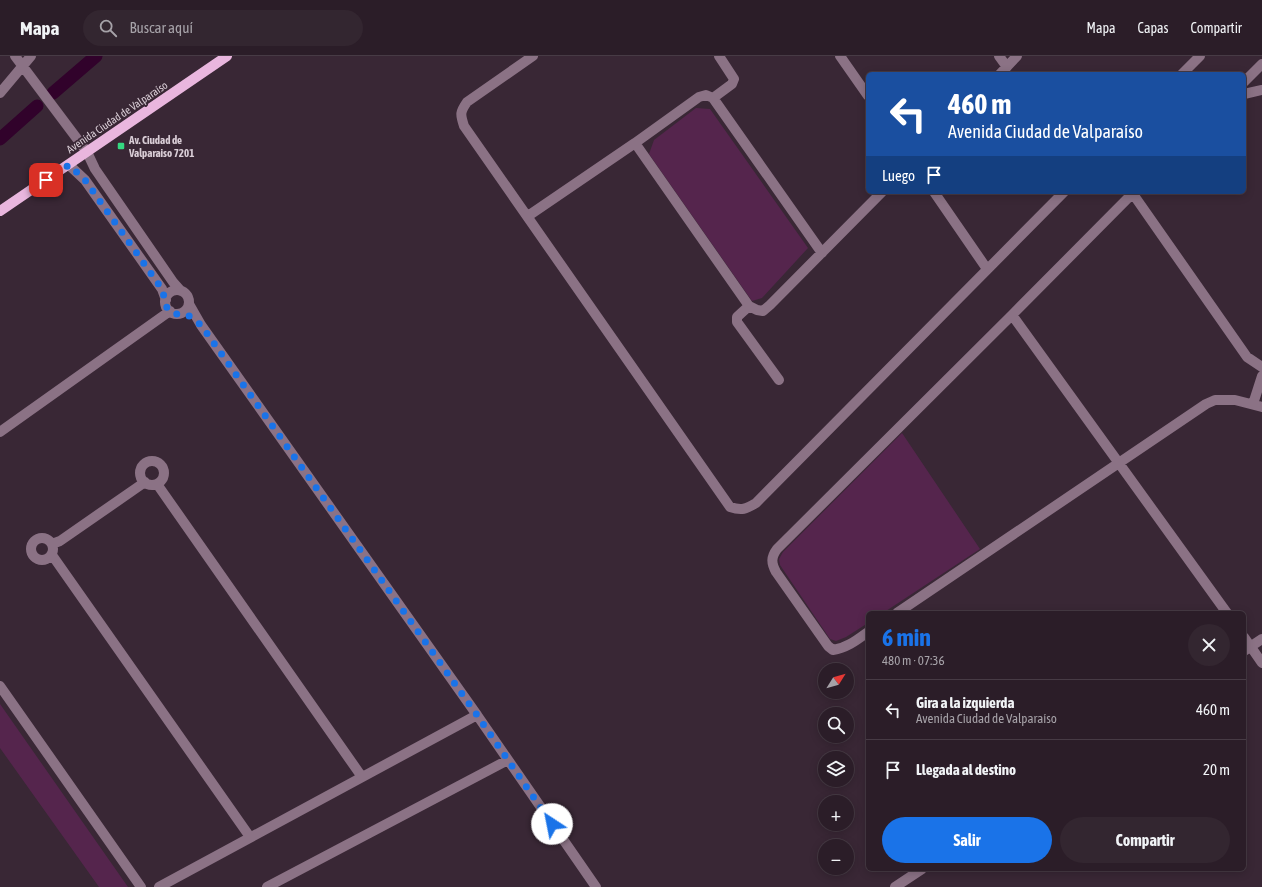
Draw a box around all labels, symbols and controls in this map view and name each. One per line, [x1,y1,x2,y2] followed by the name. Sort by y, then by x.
[83,10,363,46] search box
[20,17,59,39] text: Mapa
[97,17,119,39] icon: search
[129,19,193,36] text: Buscar aquí
[1087,20,1116,36] text: Mapa
[1138,20,1169,36] text: Capas
[1191,20,1242,36] text: Compartir
[64,79,170,155] street label: Avenida Ciudad de Valparaíso
[882,88,934,140] icon: left
[948,88,1011,120] text: 460 m
[948,121,1143,142] text: Avenida Ciudad de Valparaíso
[128,134,194,159] place label: Av. Ciudad de Valparaiso 7201
[116,141,126,151] marker: Av. Ciudad de Valparaiso 7201
[29,163,63,197] pin
[923,164,945,186] icon: arrive
[882,167,915,184] text: Luego
[35,169,57,191] icon: arrive
[882,624,931,651] text: 6 min
[1188,624,1230,666] button: close
[882,653,945,668] text: 480 m · 07:36
[818,663,854,699] north arrow
[818,663,854,875] map controls
[916,694,1014,711] text: Gira a la izquierda
[882,699,904,721] icon: left
[1196,701,1230,718] text: 460 m
[818,707,854,743] button: search
[916,711,1057,726] text: Avenida Ciudad de Valparaíso
[818,751,854,787] button: layers
[882,759,904,781] icon: arrive
[916,761,1016,778] text: Llegada al destino
[1203,761,1230,778] text: 20 m
[818,795,854,831] button: +
[531,803,573,845] position arrow
[882,817,1052,863] button: Salir
[1060,817,1230,863] button: Compartir
[818,839,854,875] button: −

